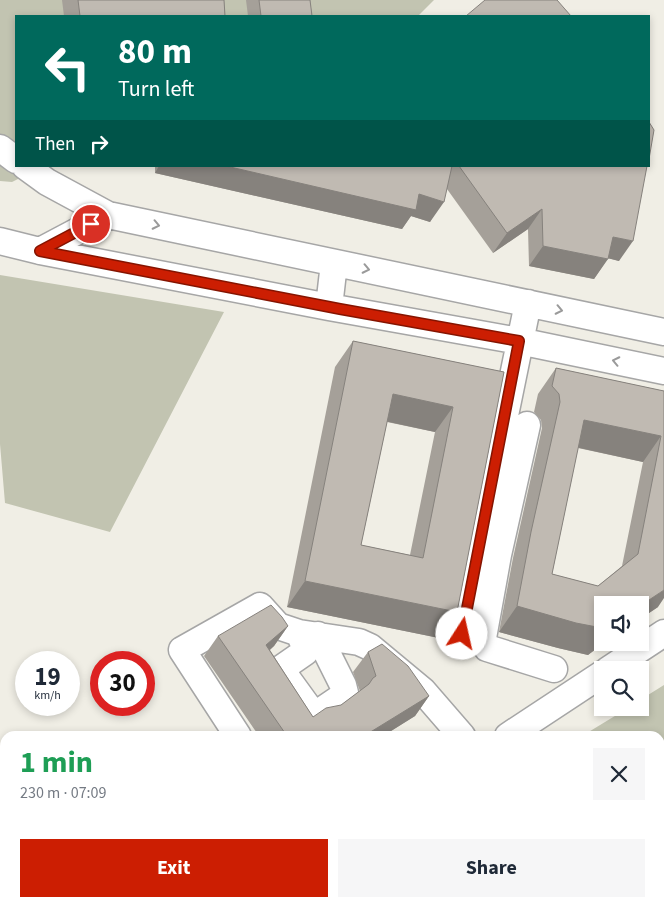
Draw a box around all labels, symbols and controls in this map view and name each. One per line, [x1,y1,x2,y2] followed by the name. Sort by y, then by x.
[118,27,192,77] text: 80 m
[35,35,100,100] icon: left
[118,73,194,105] text: Turn left
[85,130,113,158] icon: right
[35,131,75,158] text: Then
[70,203,112,245] pin
[77,210,105,238] icon: arrive
[151,219,160,230] one-way arrow
[361,263,370,274] one-way arrow
[555,304,564,315] one-way arrow
[612,356,621,367] one-way arrow
[594,596,649,716] map controls
[594,596,649,651] button: sound
[435,607,487,659] position arrow
[90,651,155,716] speed limit sign: 30
[34,659,61,695] text: 19
[594,661,649,716] button: search
[34,687,61,704] text: km/h
[20,741,93,784] text: 1 min
[593,748,645,800] button: close
[20,782,107,804] text: 230 m · 07:09
[20,839,328,897] button: Exit
[338,839,645,897] button: Share

